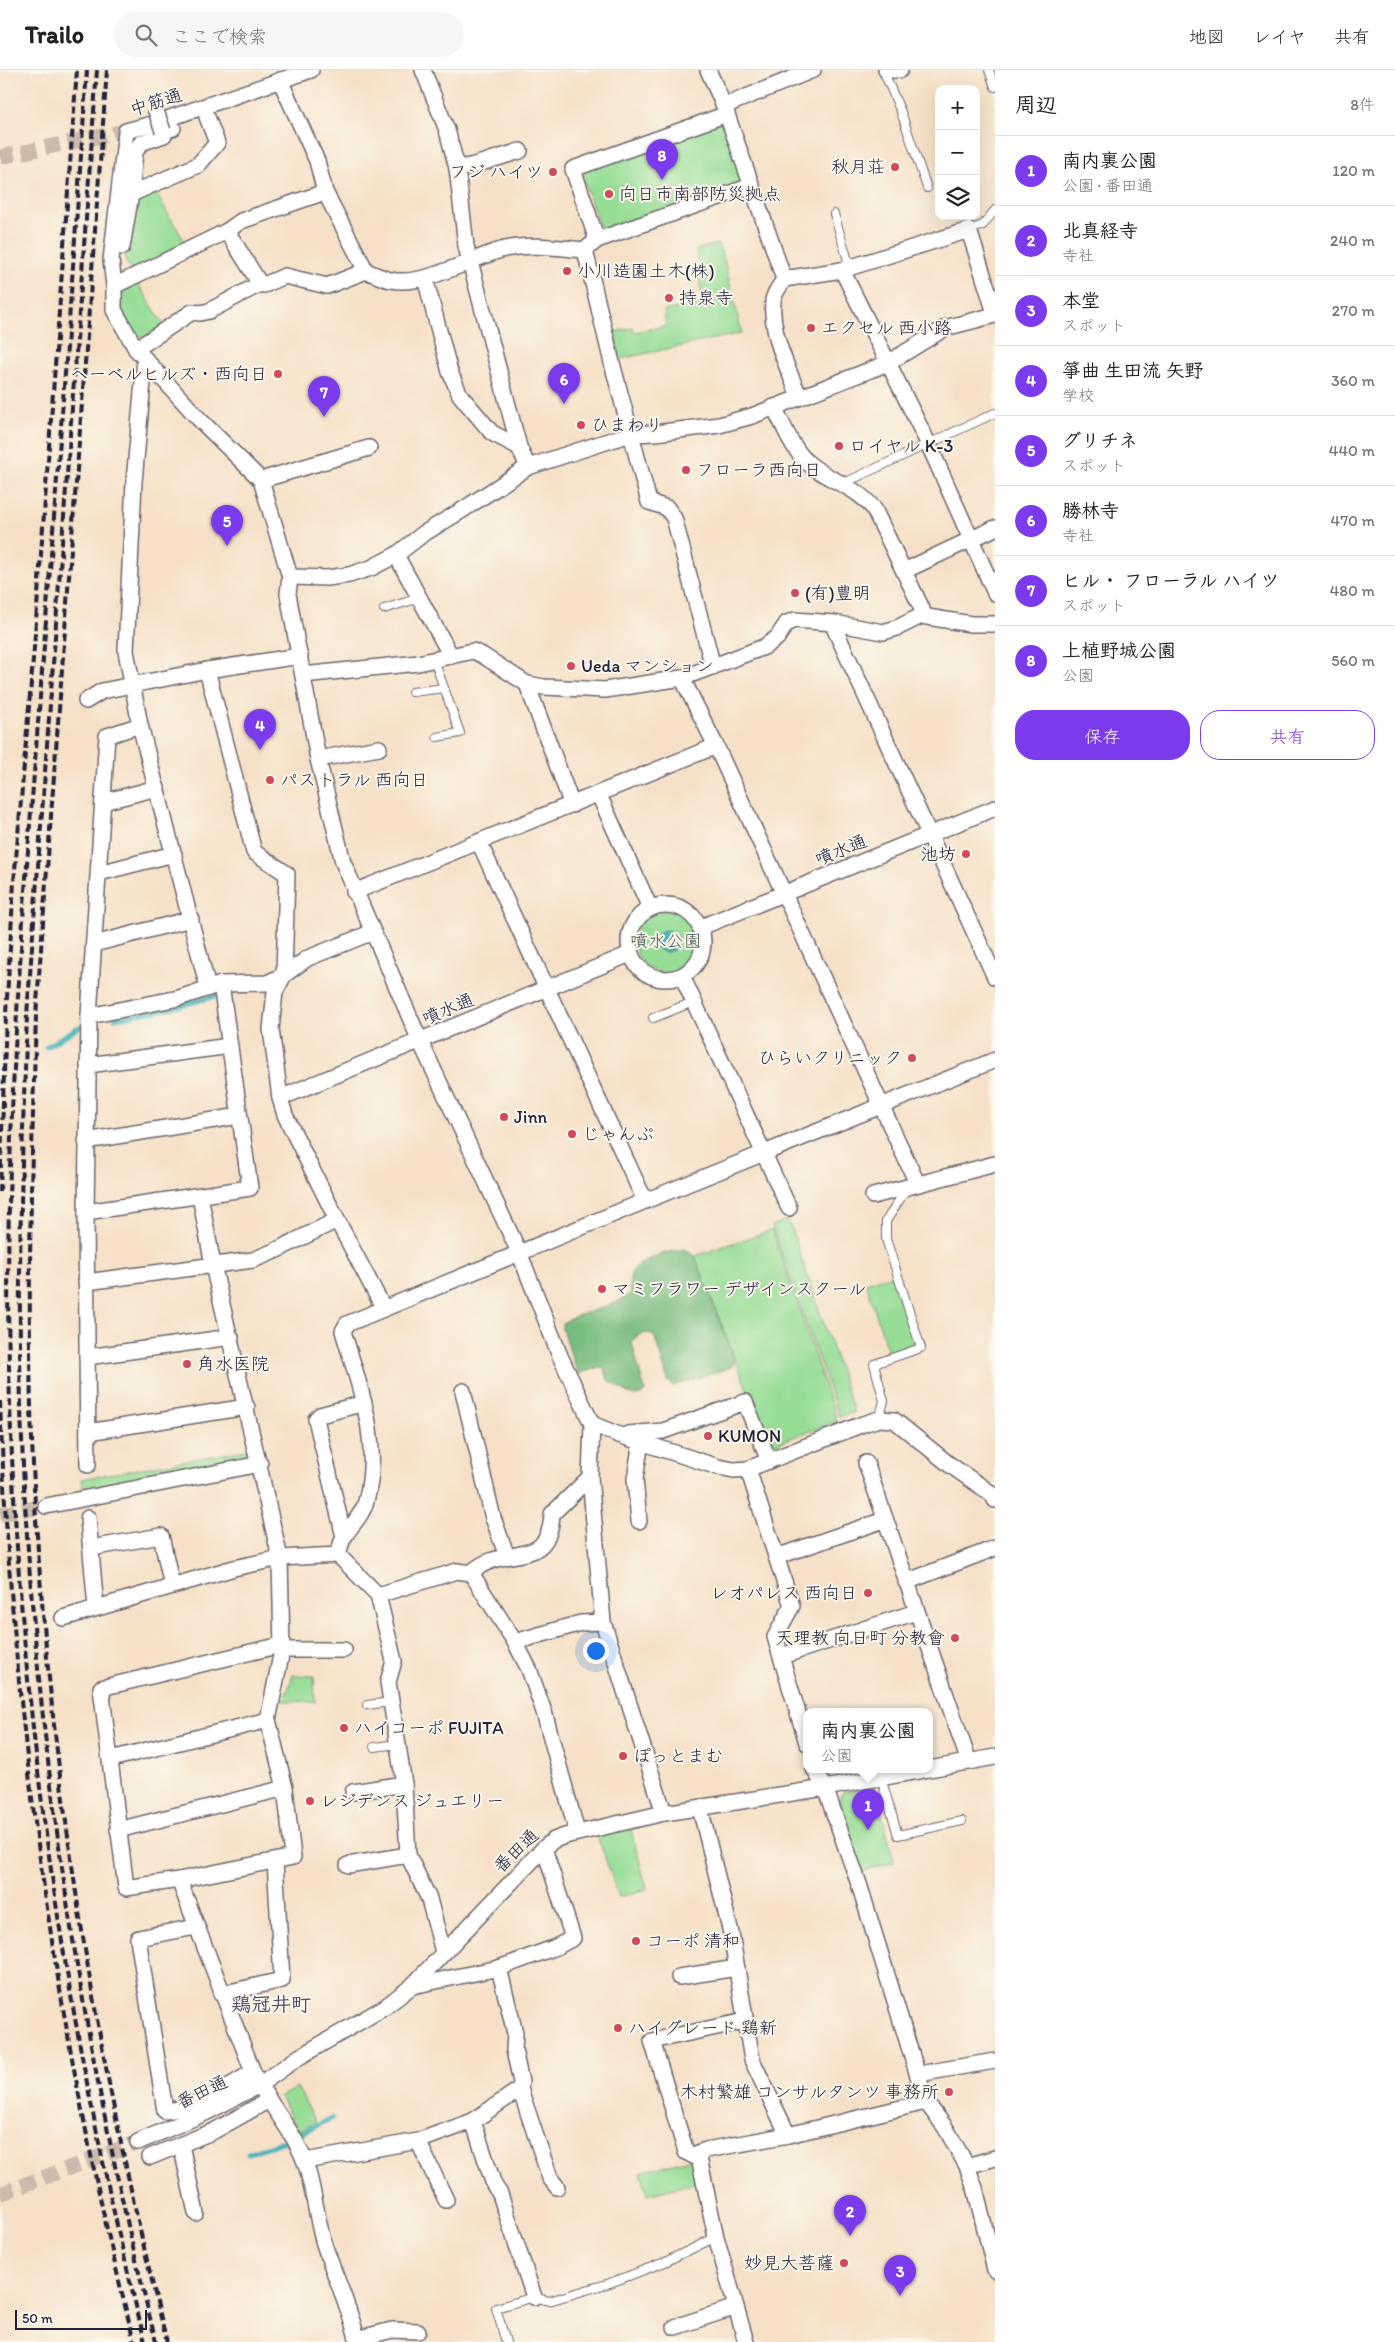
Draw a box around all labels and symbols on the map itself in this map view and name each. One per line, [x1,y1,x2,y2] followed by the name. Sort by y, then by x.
[127,84,185,120] street label: 中筋通
[646,139,678,180] pin: 8
[831,156,885,178] place label: 秋月荘
[449,161,543,183] place label: フジ ハイツ
[889,161,901,173] marker: 秋月荘
[547,166,559,178] marker: フジ ハイツ
[619,183,781,205] place label: 向日市南部防災拠点
[603,188,615,200] marker: 向日市南部防災拠点
[577,260,715,282] place label: 小川造園土木(株)
[561,265,573,277] marker: 小川造園土木(株)
[679,287,733,309] place label: 持泉寺
[663,292,675,304] marker: 持泉寺
[821,317,952,339] place label: エクセル 西小路
[805,322,817,334] marker: エクセル 西小路
[70,363,268,385] place label: ヘーベルヒルズ・西向日
[548,363,580,404] pin: 6
[272,368,284,380] marker: ヘーベルヒルズ・西向日
[308,376,340,417] pin: 7
[591,414,663,436] place label: ひまわり
[575,419,587,431] marker: ひまわり
[849,435,953,457] place label: ロイヤル K-3
[833,440,845,452] marker: ロイヤル K-3
[696,459,822,481] place label: フローラ西向日
[680,464,692,476] marker: フローラ西向日
[211,505,243,546] pin: 5
[805,582,871,604] place label: (有)豊明
[789,587,801,599] marker: (有)豊明
[581,655,714,677] place label: Ueda マンション
[565,660,577,672] marker: Ueda マンション
[244,709,276,750] pin: 4
[280,769,429,791] place label: パストラル 西向日
[264,774,276,786] marker: パストラル 西向日
[812,830,870,870] street label: 噴水通
[920,843,956,865] place label: 池坊
[960,848,972,860] marker: 池坊
[630,930,702,952] park label: 噴水公園
[419,988,477,1030] street label: 噴水通
[758,1047,902,1069] place label: ひらいクリニック
[906,1052,918,1064] marker: ひらいクリニック
[514,1106,548,1128] place label: Jinn
[498,1111,510,1123] marker: Jinn
[582,1123,654,1145] place label: じゃんぷ
[566,1128,578,1140] marker: じゃんぷ
[612,1278,866,1300] place label: マミフラワー デザインスクール
[596,1283,608,1295] marker: マミフラワー デザインスクール
[197,1353,269,1375] place label: 角水医院
[181,1358,193,1370] marker: 角水医院
[718,1425,781,1447] place label: KUMON
[702,1430,714,1442] marker: KUMON
[710,1582,858,1604] place label: レオパレス 西向日
[862,1587,874,1599] marker: レオパレス 西向日
[775,1627,945,1649] place label: 天理教 向日町 分教會
[949,1632,961,1644] marker: 天理教 向日町 分教會
[583,1638,609,1664] your location
[354,1717,504,1739] place label: ハイコーポ FUJITA
[338,1722,350,1734] marker: ハイコーポ FUJITA
[633,1745,723,1767] place label: ぽっとまむ
[617,1750,629,1762] marker: ぽっとまむ
[852,1789,884,1830] pin: 1
[320,1790,504,1812] place label: レジデンス ジュエリー
[304,1795,316,1807] marker: レジデンス ジュエリー
[489,1824,543,1878] street label: 番田通
[646,1930,740,1952] place label: コーポ 清和
[630,1935,642,1947] marker: コーポ 清和
[231,1992,311,2016] district label: 鶏冠井町
[628,2017,777,2039] place label: ハイグレード 鶏新
[612,2022,624,2034] marker: ハイグレード 鶏新
[173,2070,231,2114] street label: 番田通
[680,2081,939,2103] place label: 木村繁雄 コンサルタンツ 事務所
[943,2086,955,2098] marker: 木村繁雄 コンサルタンツ 事務所
[834,2195,866,2236] pin: 2
[744,2252,834,2274] place label: 妙見大菩薩
[884,2255,916,2296] pin: 3
[838,2257,850,2269] marker: 妙見大菩薩
[15,2307,148,2330] scale bar

